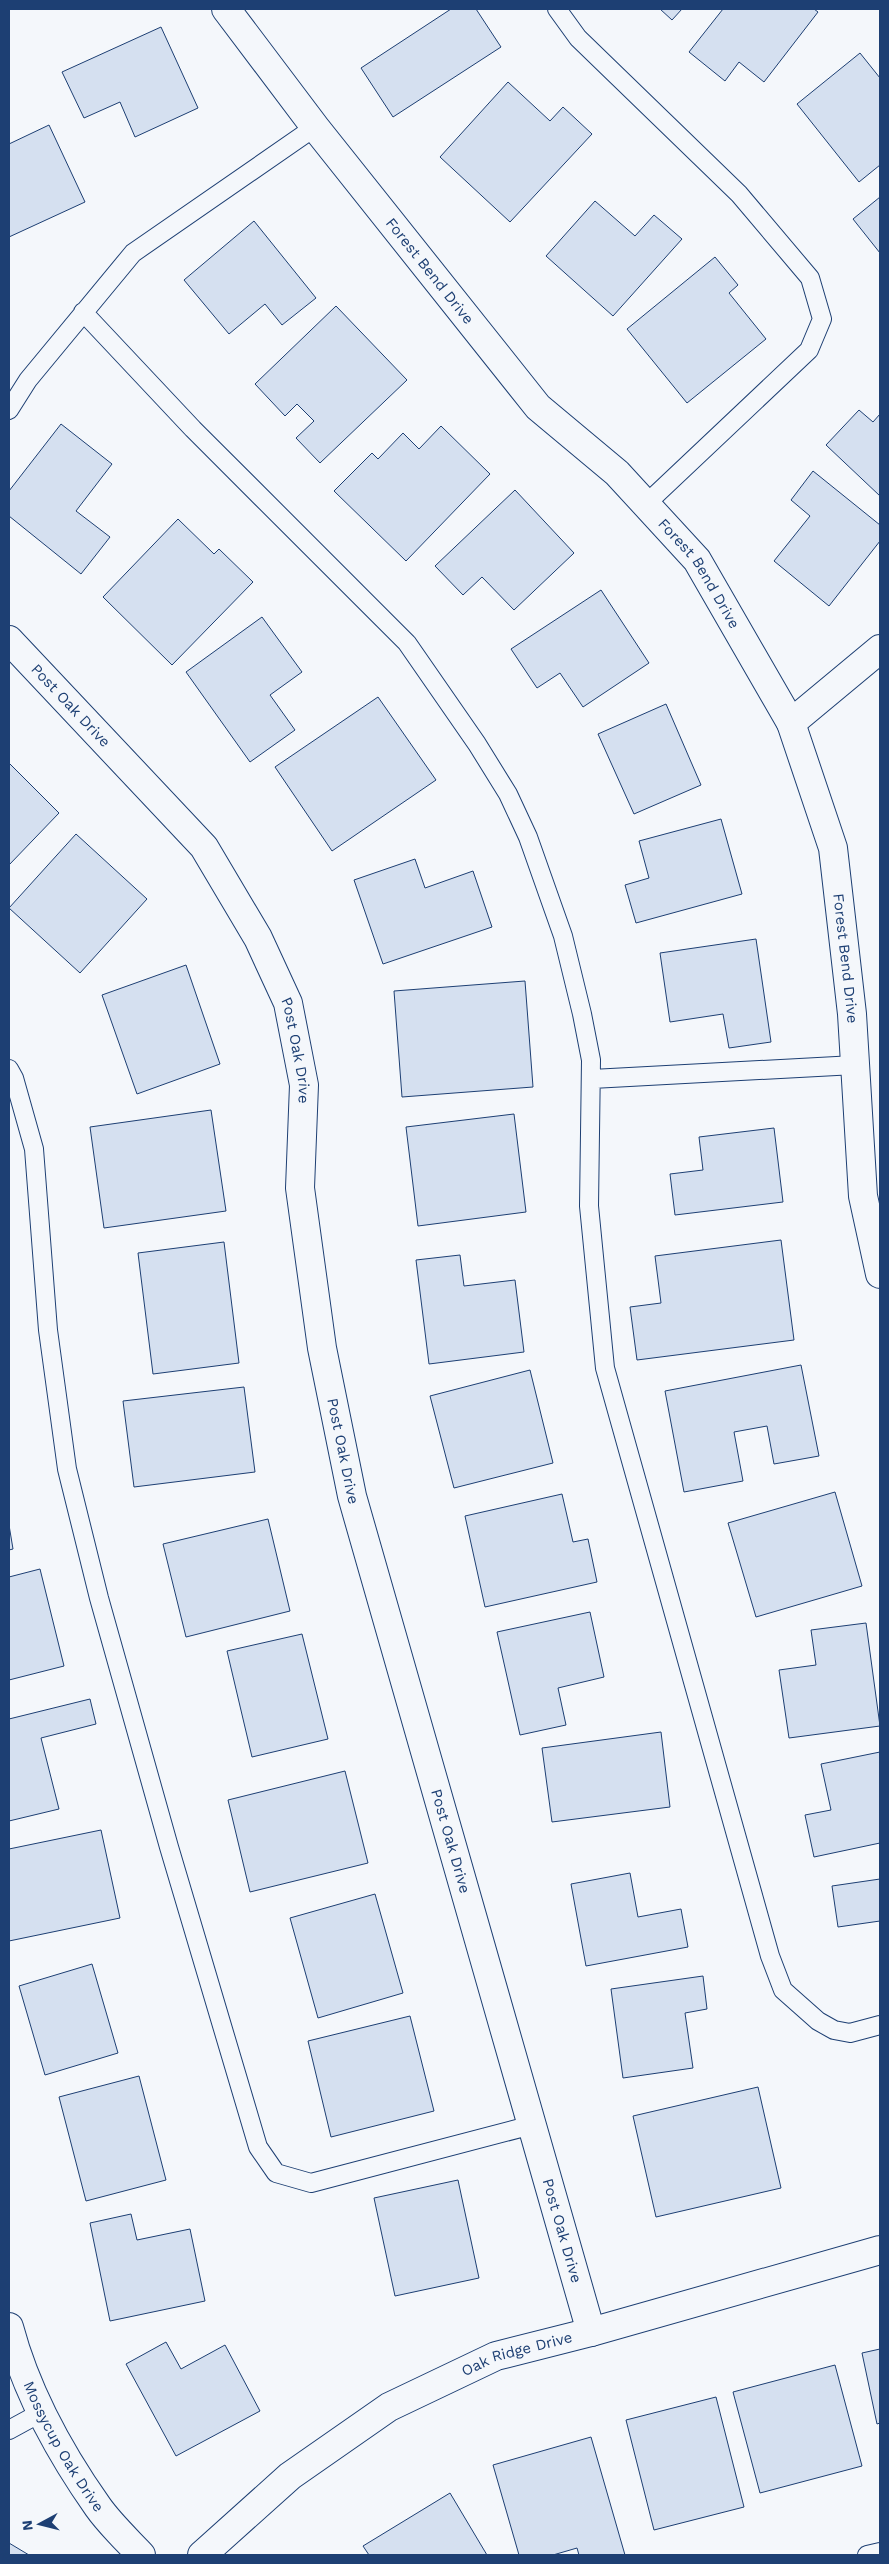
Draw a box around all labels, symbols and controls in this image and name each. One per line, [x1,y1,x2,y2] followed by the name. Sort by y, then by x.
[382,214,478,328] street label: Forest Bend Drive
[654,515,744,632] street label: Forest Bend Drive
[27,660,114,751] street label: Post Oak Drive
[829,892,862,1024] street label: Forest Bend Drive
[277,994,313,1104] street label: Post Oak Drive
[323,1396,363,1506] street label: Post Oak Drive
[427,1787,474,1896] street label: Post Oak Drive
[539,2176,585,2285] street label: Post Oak Drive
[459,2328,574,2380] street label: Oak Ridge Drive
[19,2379,108,2515] street label: Mossycup Oak Drive
[15,2499,65,2549] north arrow
[19,2519,36,2532] text: N

